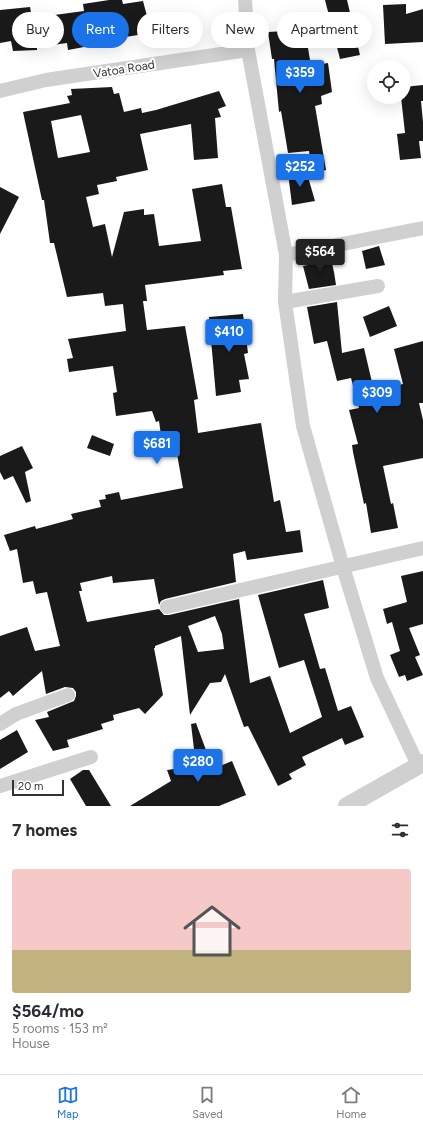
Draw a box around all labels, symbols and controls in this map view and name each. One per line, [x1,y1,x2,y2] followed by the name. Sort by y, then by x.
[12,12,64,48] chip: Buy
[72,12,129,48] chip: Rent
[137,12,203,48] chip: Filters
[211,12,269,48] chip: New
[277,12,372,48] chip: Apartment
[92,57,156,81] street label: Vatoa Road
[276,60,324,94] pin: $359
[367,60,411,104] map controls
[367,60,411,104] button: locate
[285,65,315,80] text: $359
[276,154,324,188] pin: $252
[285,159,315,174] text: $252
[296,239,344,273] pin: $564
[305,244,335,259] text: $564
[205,319,253,353] pin: $410
[214,324,244,339] text: $410
[353,380,401,414] pin: $309
[362,385,392,400] text: $309
[133,431,181,465] pin: $681
[143,436,171,451] text: $681
[174,749,222,783] pin: $280
[182,754,214,769] text: $280
[12,778,64,797] scale bar
[18,780,43,793] text: 20 m
[389,819,411,841] icon: filters
[12,820,77,840] text: 7 homes
[176,895,248,967] icon: home
[12,1001,84,1021] text: $564/mo
[12,1021,108,1036] text: 5 rooms · 153 m²
[12,1036,50,1051] text: House
[57,1084,79,1121] tab: Map
[192,1084,223,1121] tab: Saved
[336,1084,366,1121] tab: Home

